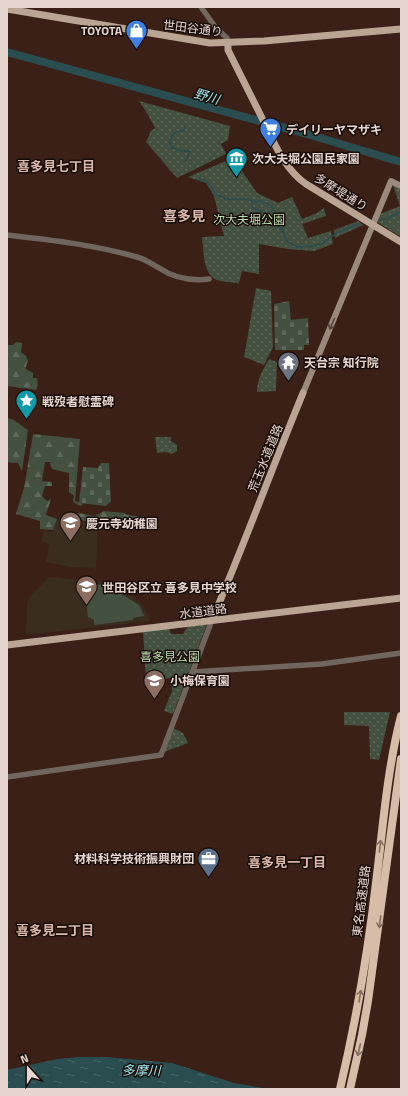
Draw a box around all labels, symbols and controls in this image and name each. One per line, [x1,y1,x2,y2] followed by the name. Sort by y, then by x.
[162,15,224,41] street label: 世田谷通り
[124,17,150,50] shop icon: TOYOTA
[81,21,123,40] place label: TOYOTA
[192,83,224,110] water label: 野川
[257,116,283,149] supermarket icon: デイリーヤマザキ
[286,120,382,139] place label: デイリーヤマザキ
[223,145,249,178] museum icon: 次大夫堀公園民家園
[252,149,360,168] place label: 次大夫堀公園民家園
[17,156,95,176] district label: 喜多見七丁目
[311,168,371,216] street label: 多摩堤通り
[163,205,205,226] district label: 喜多見
[213,210,285,229] park label: 次大夫堀公園
[327,317,335,329] one-way arrow
[275,349,301,382] temple icon: 天台宗 知行院
[304,353,379,372] place label: 天台宗 知行院
[13,388,39,421] place icon: 戦歿者慰霊碑
[42,392,114,411] place label: 戦歿者慰霊碑
[243,421,287,495] street label: 荒玉水道道路
[58,510,84,543] school or university icon: 慶元寺幼稚園
[86,514,158,533] place label: 慶元寺幼稚園
[73,574,99,607] school or university icon: 世田谷区立 喜多見中学校
[102,578,237,597] place label: 世田谷区立 喜多見中学校
[178,599,228,623] street label: 水道道路
[140,647,200,666] park label: 喜多見公園
[141,667,167,700] school or university icon: 小梅保育園
[170,671,230,690] place label: 小梅保育園
[377,840,384,853] one-way arrow
[196,845,222,878] office icon: 材料科学技術振興財団
[74,849,194,868] place label: 材料科学技術振興財団
[248,852,326,872] district label: 喜多見一丁目
[347,864,375,938] street label: 東名高速道路
[376,915,384,928] one-way arrow
[16,920,94,940] district label: 喜多見二丁目
[356,990,364,1003] one-way arrow
[354,1044,362,1057] one-way arrow
[8,1048,48,1088] north arrow
[18,1050,31,1067] text: N
[121,1060,163,1080] water label: 多摩川

